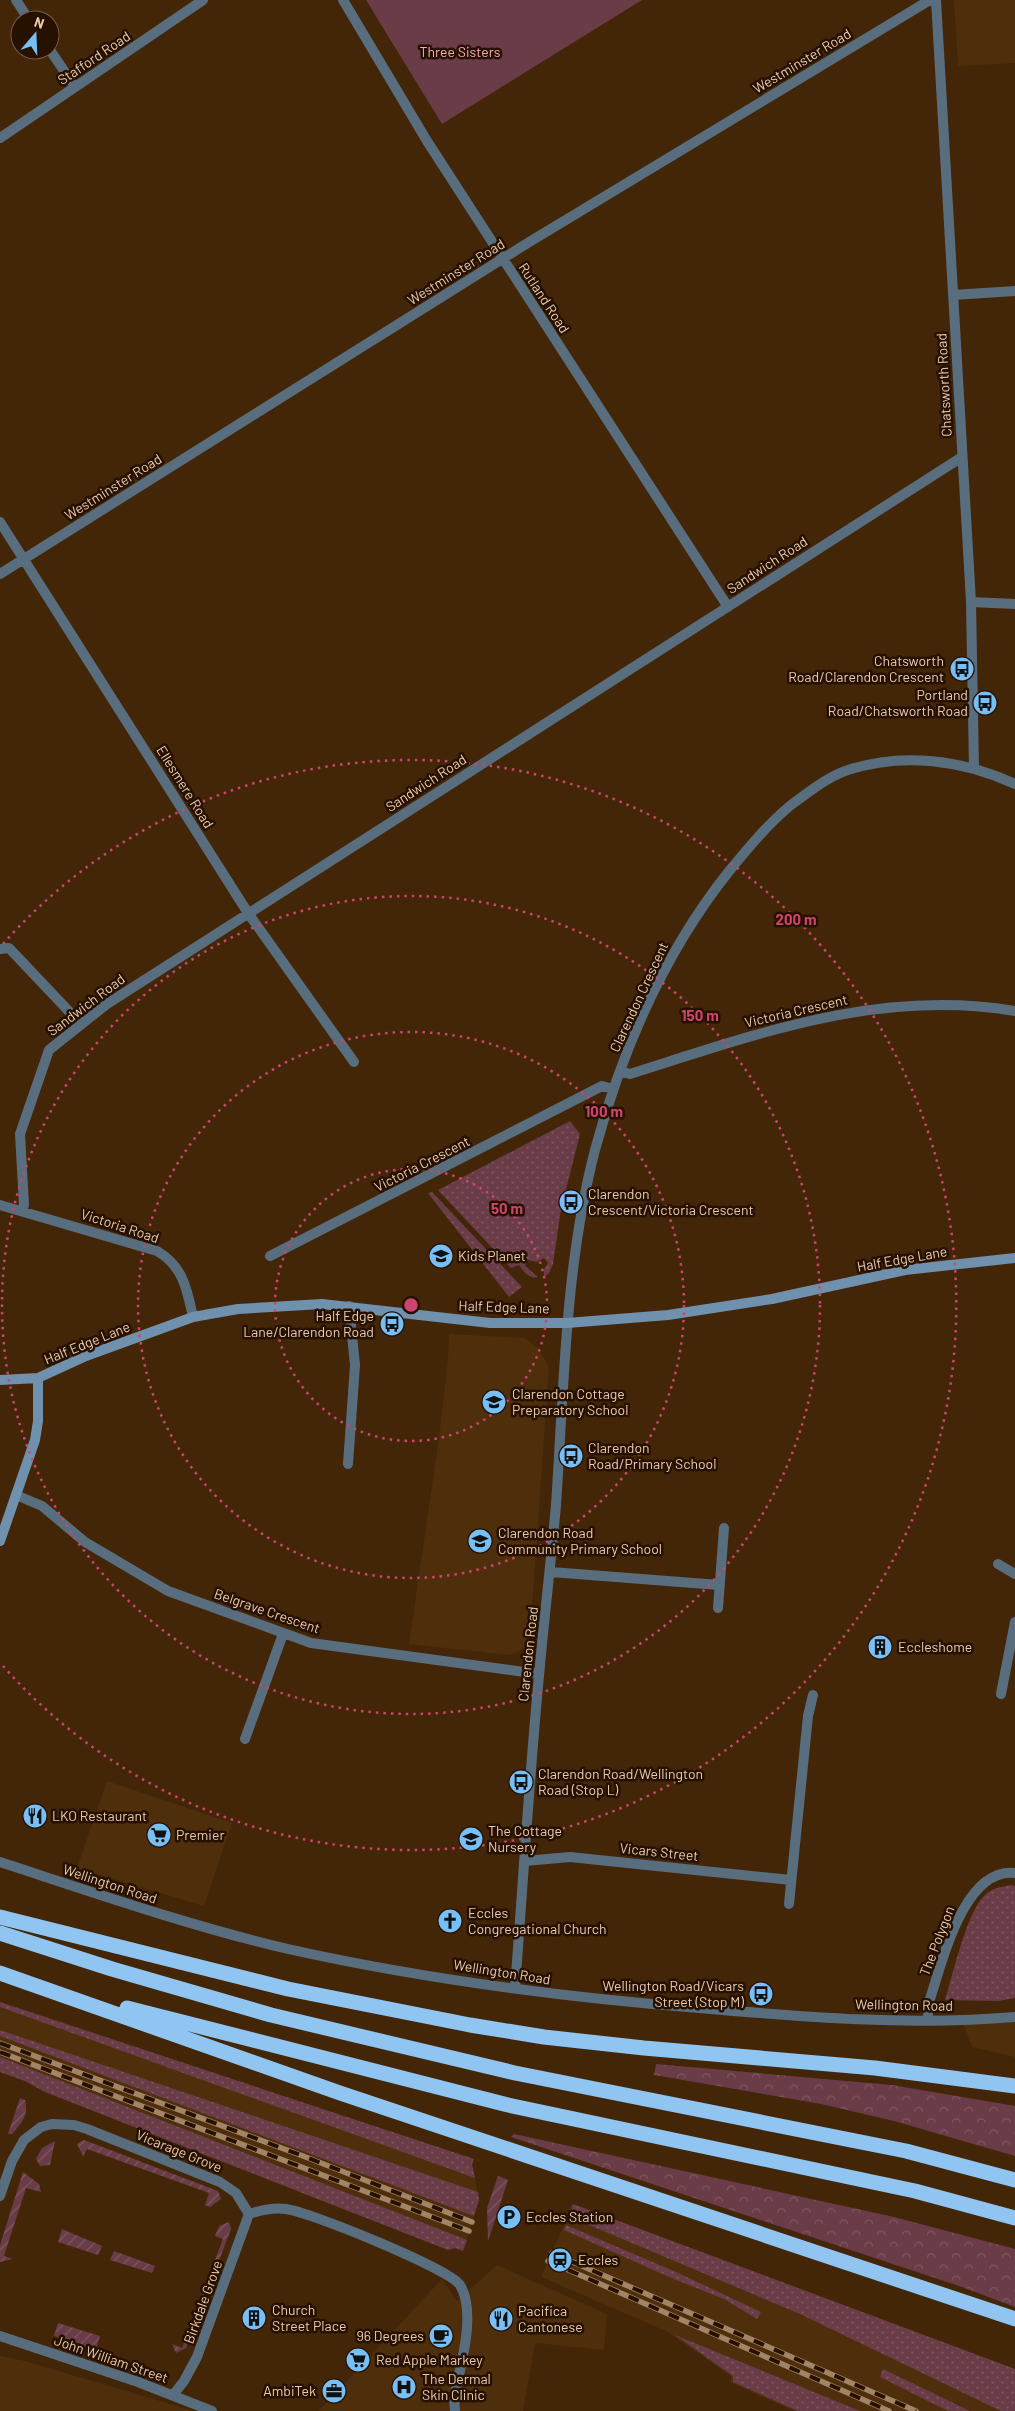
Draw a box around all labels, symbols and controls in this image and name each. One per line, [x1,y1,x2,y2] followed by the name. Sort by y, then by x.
[10,10,60,60] north arrow
[32,13,47,32] text: N
[750,25,854,97] street label: Westminster Road
[54,27,133,88] street label: Stafford Road
[420,43,501,60] park label: Three Sisters
[404,235,507,308] street label: Westminster Road
[515,259,573,336] street label: Rutland Road
[932,333,955,437] street label: Chatsworth Road
[61,450,164,523] street label: Westminster Road
[723,532,810,597] street label: Sandwich Road
[788,652,944,685] place label: Chatsworth Road/Clarendon Crescent
[949,656,975,682] bus stop icon: Chatsworth Road/Clarendon Crescent
[828,686,968,719] place label: Portland Road/Chatsworth Road
[972,690,998,716] bus stop icon: Portland Road/Chatsworth Road
[153,742,218,831] street label: Ellesmere Road
[382,750,469,815] street label: Sandwich Road
[775,910,817,928] text: 200 m
[606,939,671,1054] street label: Clarendon Crescent
[44,970,128,1039] street label: Sandwich Road
[743,990,849,1031] street label: Victoria Crescent
[681,1006,719,1024] text: 150 m
[585,1102,623,1120] text: 100 m
[371,1132,472,1195] street label: Victoria Crescent
[588,1185,754,1218] place label: Clarendon Crescent/Victoria Crescent
[558,1189,584,1215] bus stop icon: Clarendon Crescent/Victoria Crescent
[491,1199,523,1217] text: 50 m
[79,1205,161,1246] street label: Victoria Road
[856,1242,948,1275] street label: Half Edge Lane
[428,1243,454,1269] school or university icon: Kids Planet
[458,1247,526,1264] place label: Kids Planet
[402,1296,420,1314] centre of rings
[458,1296,550,1317] street label: Half Edge Lane
[243,1307,374,1340] place label: Half Edge Lane/Clarendon Road
[379,1311,405,1337] bus stop icon: Half Edge Lane/Clarendon Road
[41,1318,132,1368] street label: Half Edge Lane
[512,1385,628,1418] place label: Clarendon Cottage Preparatory School
[481,1389,507,1415] school or university icon: Clarendon Cottage Preparatory School
[588,1439,716,1472] place label: Clarendon Road/Primary School
[558,1443,584,1469] bus stop icon: Clarendon Road/Primary School
[498,1524,662,1557] place label: Clarendon Road Community Primary School
[467,1528,493,1554] school or university icon: Clarendon Road Community Primary School
[212,1584,322,1637] street label: Belgrave Crescent
[514,1606,541,1702] street label: Clarendon Road
[867,1634,893,1660] building icon: Eccleshome
[898,1638,972,1655] place label: Eccleshome
[538,1765,703,1798] place label: Clarendon Road/Wellington Road (Stop L)
[508,1769,534,1795] bus stop icon: Clarendon Road/Wellington Road (Stop L)
[22,1803,48,1829] restaurant icon: LKO Restaurant
[52,1807,147,1824] place label: LKO Restaurant
[146,1822,172,1848] supermarket icon: Premier
[488,1822,562,1855] place label: The Cottage Nursery
[176,1826,224,1843] place label: Premier
[458,1826,484,1852] school or university icon: The Cottage Nursery
[619,1839,699,1864] street label: Vicars Street
[61,1860,159,1907] street label: Wellington Road
[468,1904,607,1937] place label: Eccles Congregational Church
[915,1904,958,1978] street label: The Polygon
[437,1908,463,1934] church icon: Eccles Congregational Church
[452,1955,552,1988] street label: Wellington Road
[602,1977,744,2010] place label: Wellington Road/Vicars Street (Stop M)
[748,1981,774,2007] bus stop icon: Wellington Road/Vicars Street (Stop M)
[855,1995,953,2014] street label: Wellington Road
[134,2126,225,2175] street label: Vicarage Grove
[496,2204,522,2230] parking icon: Eccles Station
[526,2208,613,2225] place label: Eccles Station
[547,2247,573,2273] station icon: Eccles
[578,2251,619,2268] place label: Eccles
[180,2258,225,2346] street label: Birkdale Grove
[272,2301,346,2334] place label: Church Street Place
[518,2302,583,2335] place label: Pacifica Cantonese
[241,2305,267,2331] building icon: Church Street Place
[488,2306,514,2332] restaurant icon: Pacifica Cantonese
[428,2323,454,2349] cafe icon: 96 Degrees
[357,2327,424,2344] place label: 96 Degrees
[52,2331,170,2386] street label: John William Street
[345,2347,371,2373] supermarket icon: Red Apple Markey
[376,2351,483,2368] place label: Red Apple Markey
[422,2370,491,2403] place label: The Dermal Skin Clinic
[391,2374,417,2400] hospital icon: The Dermal Skin Clinic
[321,2378,347,2404] office icon: AmbiTek
[263,2382,316,2399] place label: AmbiTek

